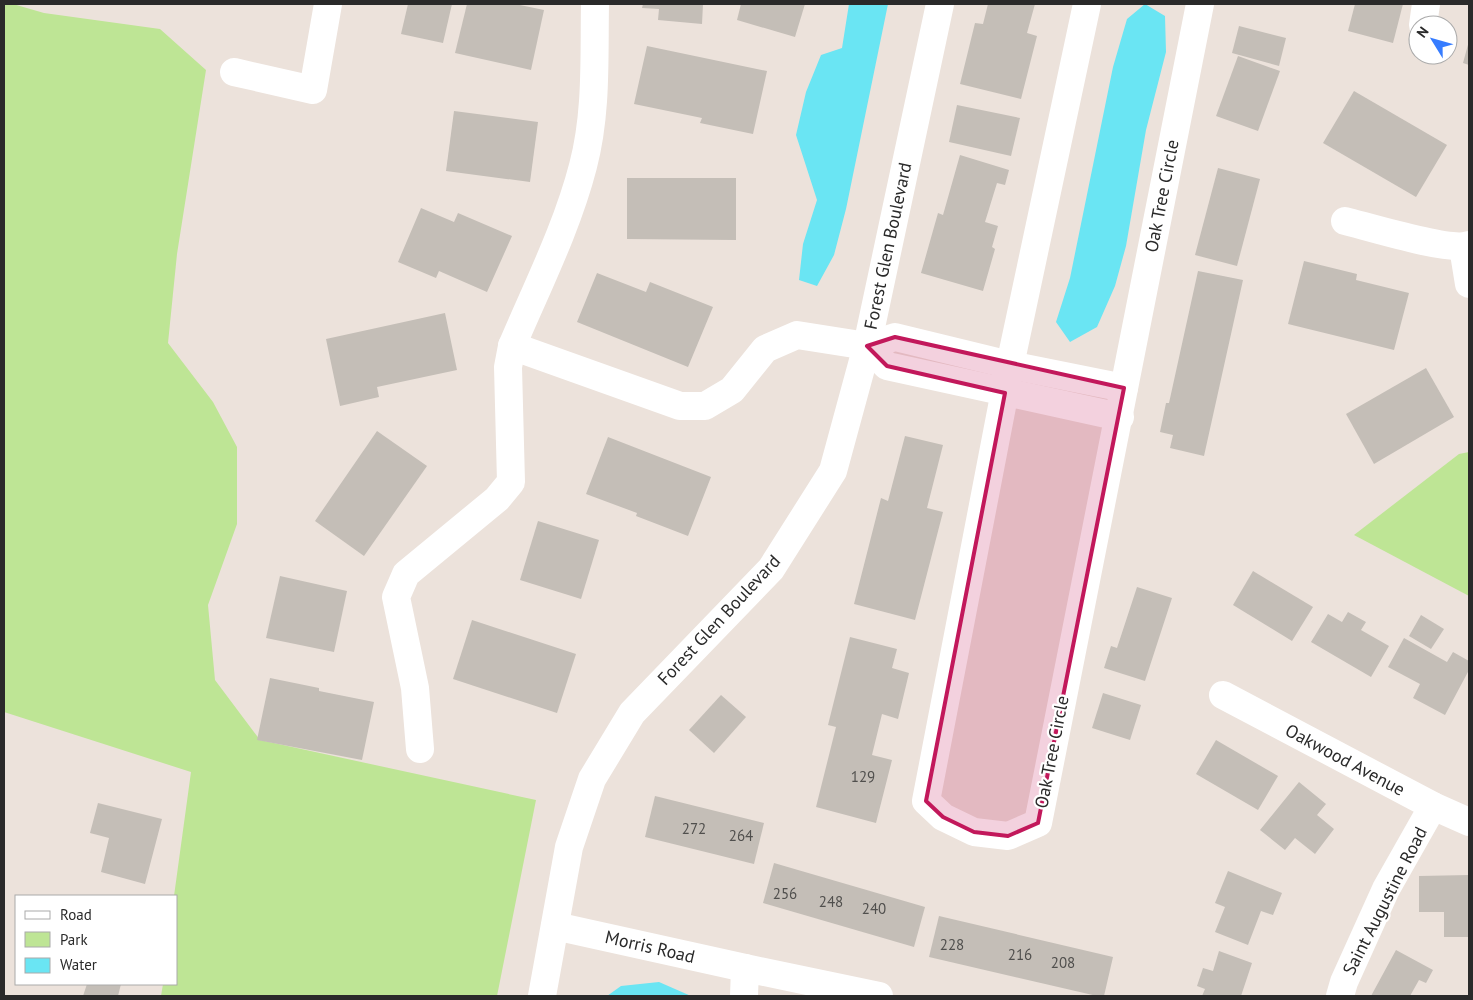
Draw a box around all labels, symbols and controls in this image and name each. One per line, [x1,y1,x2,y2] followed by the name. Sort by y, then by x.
[1408,15,1458,65] north arrow
[1413,23,1433,41] text: N
[1139,138,1184,254] street label: Oak Tree Circle
[859,160,916,331] street label: Forest Glen Boulevard
[652,550,785,690] street label: Forest Glen Boulevard
[1029,694,1074,810] street label: Oak Tree Circle
[1281,718,1409,801] street label: Oakwood Avenue
[851,767,875,786] house number: 129
[682,819,706,838] house number: 272
[1337,823,1432,979] street label: Saint Augustine Road
[729,826,753,845] house number: 264
[773,884,797,903] house number: 256
[819,892,843,911] house number: 248
[15,895,178,985] legend
[862,899,886,918] house number: 240
[60,905,92,924] text: Road
[603,925,697,968] street label: Morris Road
[60,930,88,949] text: Park
[940,935,964,954] house number: 228
[1008,945,1032,964] house number: 216
[1051,953,1075,972] house number: 208
[60,955,97,974] text: Water

